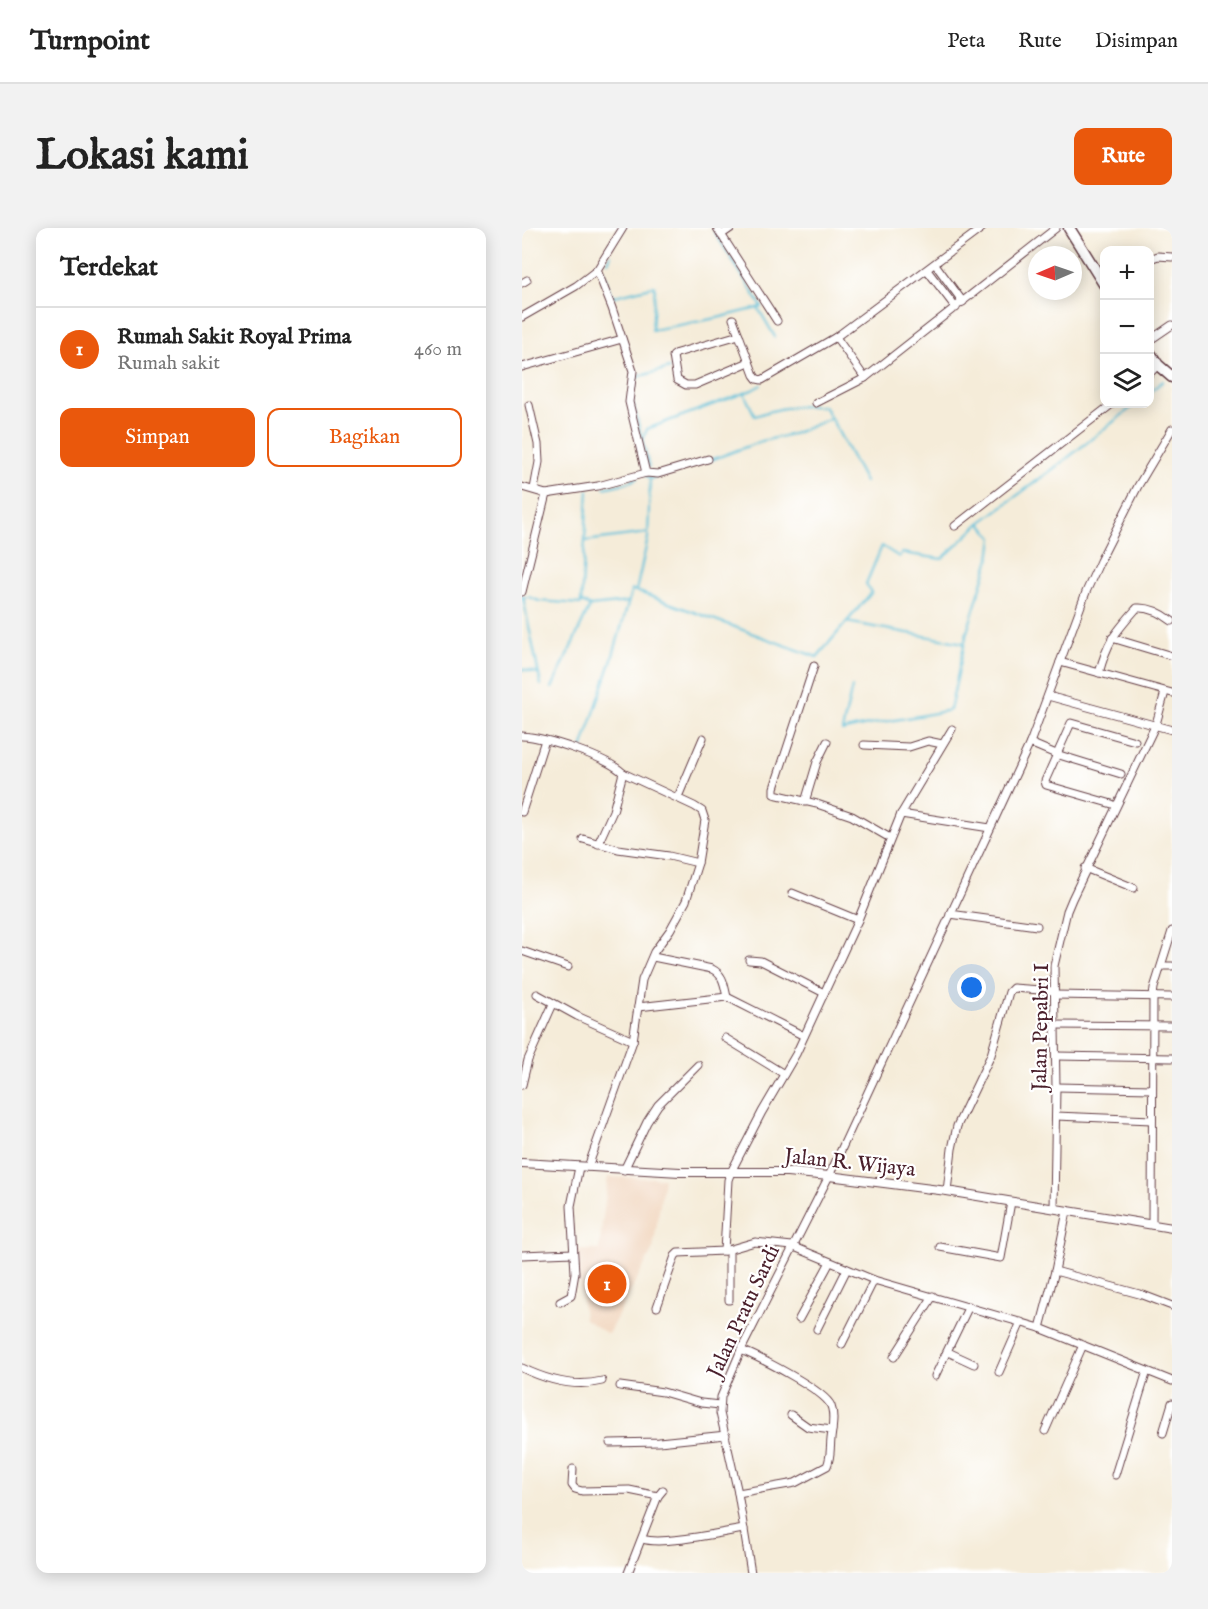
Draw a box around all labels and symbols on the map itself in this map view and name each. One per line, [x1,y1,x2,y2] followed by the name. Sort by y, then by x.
[1028,246,1082,300] north arrow
[1027,963,1056,1093] street label: Jalan Pepabri I
[957,973,986,1002] your location
[781,1143,918,1184] street label: Jalan R. Wijaya
[701,1241,787,1384] street label: Jalan Pratu Sardi
[588,1262,626,1306] pin: 1

